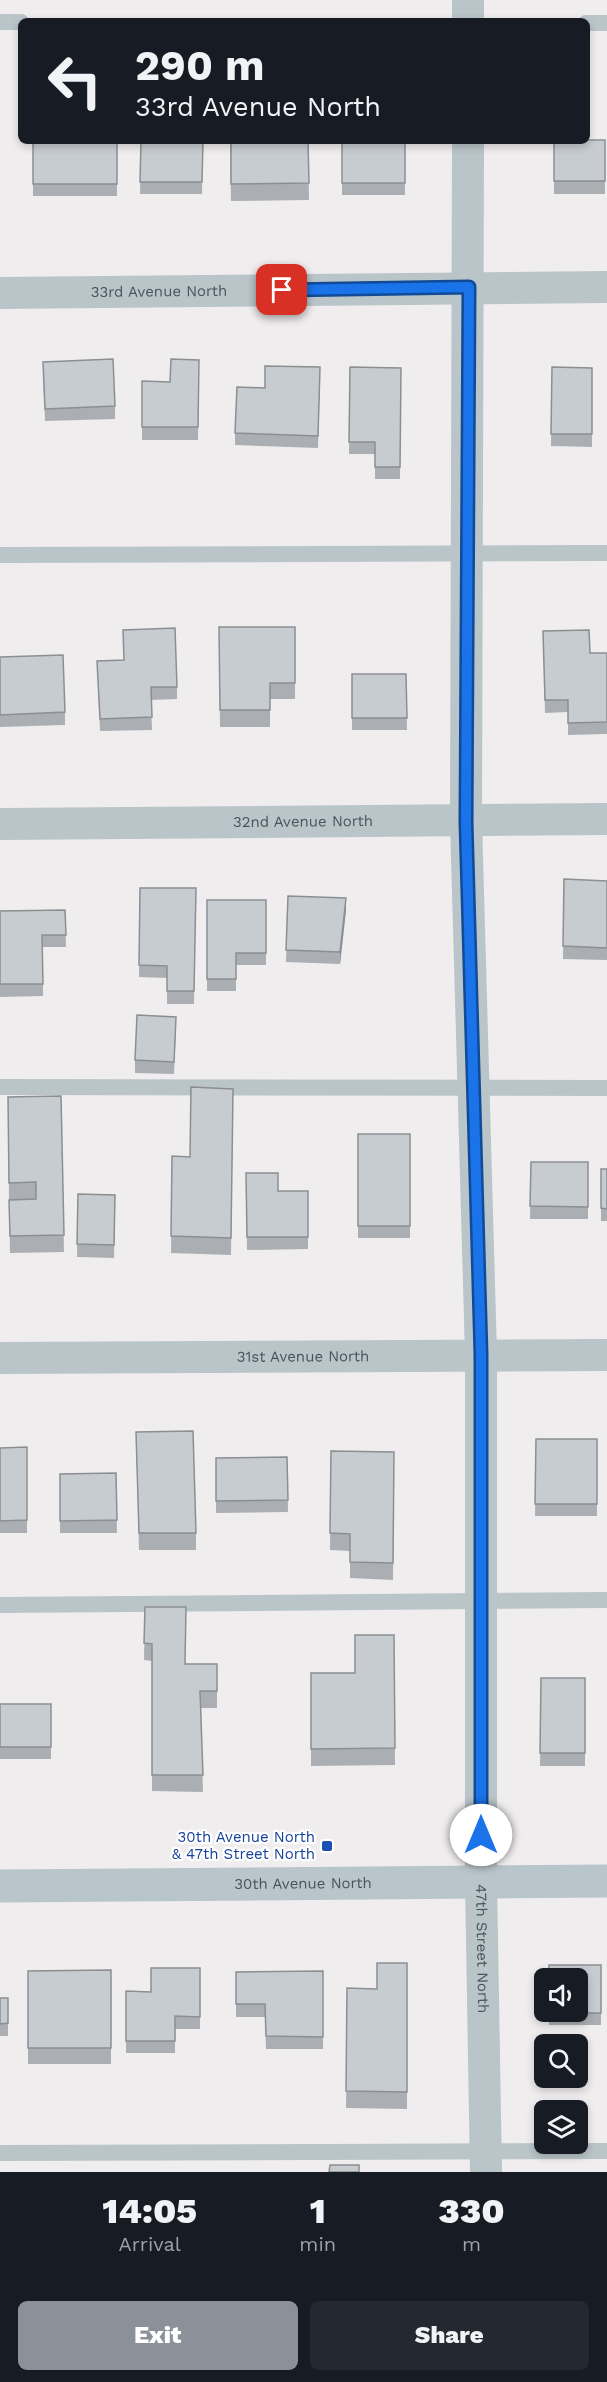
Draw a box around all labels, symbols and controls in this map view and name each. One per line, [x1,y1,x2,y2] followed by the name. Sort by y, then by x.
[135,41,265,90] text: 290 m
[36,42,114,120] icon: left
[135,91,381,123] text: 33rd Avenue North
[256,264,307,315] pin
[265,273,298,306] icon: arrive
[91,282,227,301] street label: 33rd Avenue North
[233,812,373,831] street label: 32nd Avenue North
[237,1347,369,1366] street label: 31st Avenue North
[449,1803,513,1867] position arrow
[172,1828,315,1863] place label: 30th Avenue North & 47th Street North
[320,1839,334,1853] marker: 30th Avenue North & 47th Street North
[234,1874,372,1893] street label: 30th Avenue North
[472,1884,492,2013] street label: 47th Street North
[534,1968,588,2154] map controls
[534,1968,588,2022] button: sound
[534,2034,588,2088] button: search
[534,2100,588,2154] button: layers
[102,2190,197,2232] text: 14:05
[310,2190,326,2232] text: 1
[438,2190,505,2232] text: 330
[118,2232,181,2256] text: Arrival
[299,2232,336,2256] text: min
[462,2232,481,2256] text: m
[18,2301,298,2370] button: Exit
[310,2301,589,2370] button: Share

